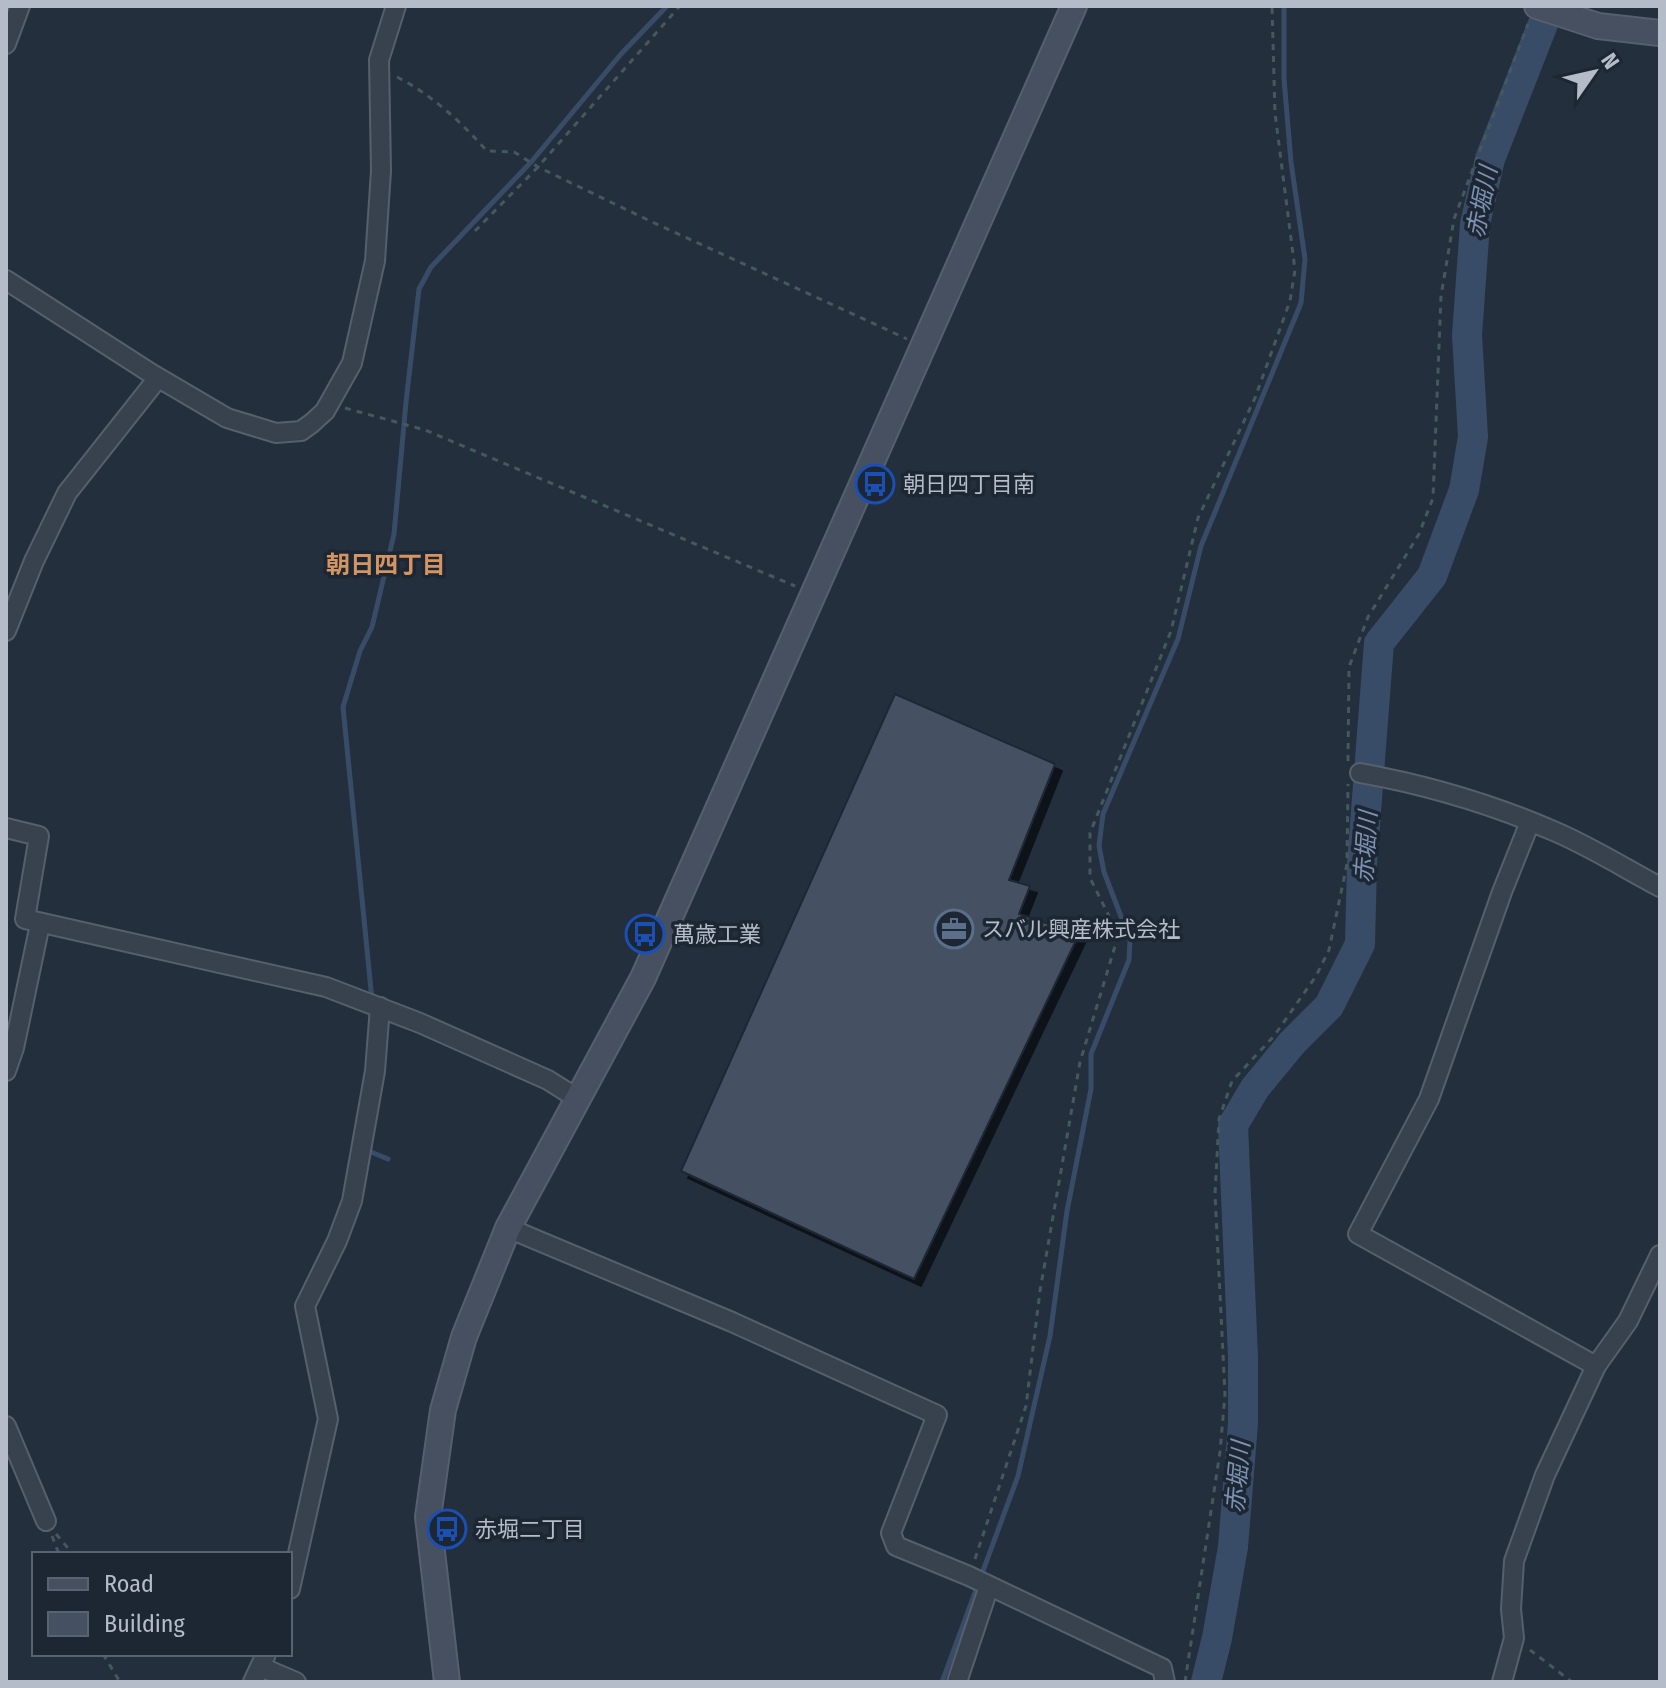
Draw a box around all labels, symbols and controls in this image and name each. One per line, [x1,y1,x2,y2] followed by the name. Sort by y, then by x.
[1554,32,1634,112] north arrow
[1595,48,1625,74] text: N
[1461,161,1503,240] water label: 赤堀川
[854,463,896,505] bus stop icon: 朝日四丁目南
[903,471,1035,498] place label: 朝日四丁目南
[326,551,446,579] district label: 朝日四丁目
[1350,807,1383,884] water label: 赤堀川
[933,908,975,950] office icon: スバル興産株式会社
[624,913,666,955] bus stop icon: 萬歳工業
[982,916,1180,943] place label: スバル興産株式会社
[673,921,761,948] place label: 萬歳工業
[1221,1437,1255,1514] water label: 赤堀川
[426,1508,468,1550] bus stop icon: 赤堀二丁目
[475,1516,585,1543] place label: 赤堀二丁目
[32,1552,292,1656] legend
[104,1570,154,1598] text: Road
[104,1610,186,1638] text: Building

